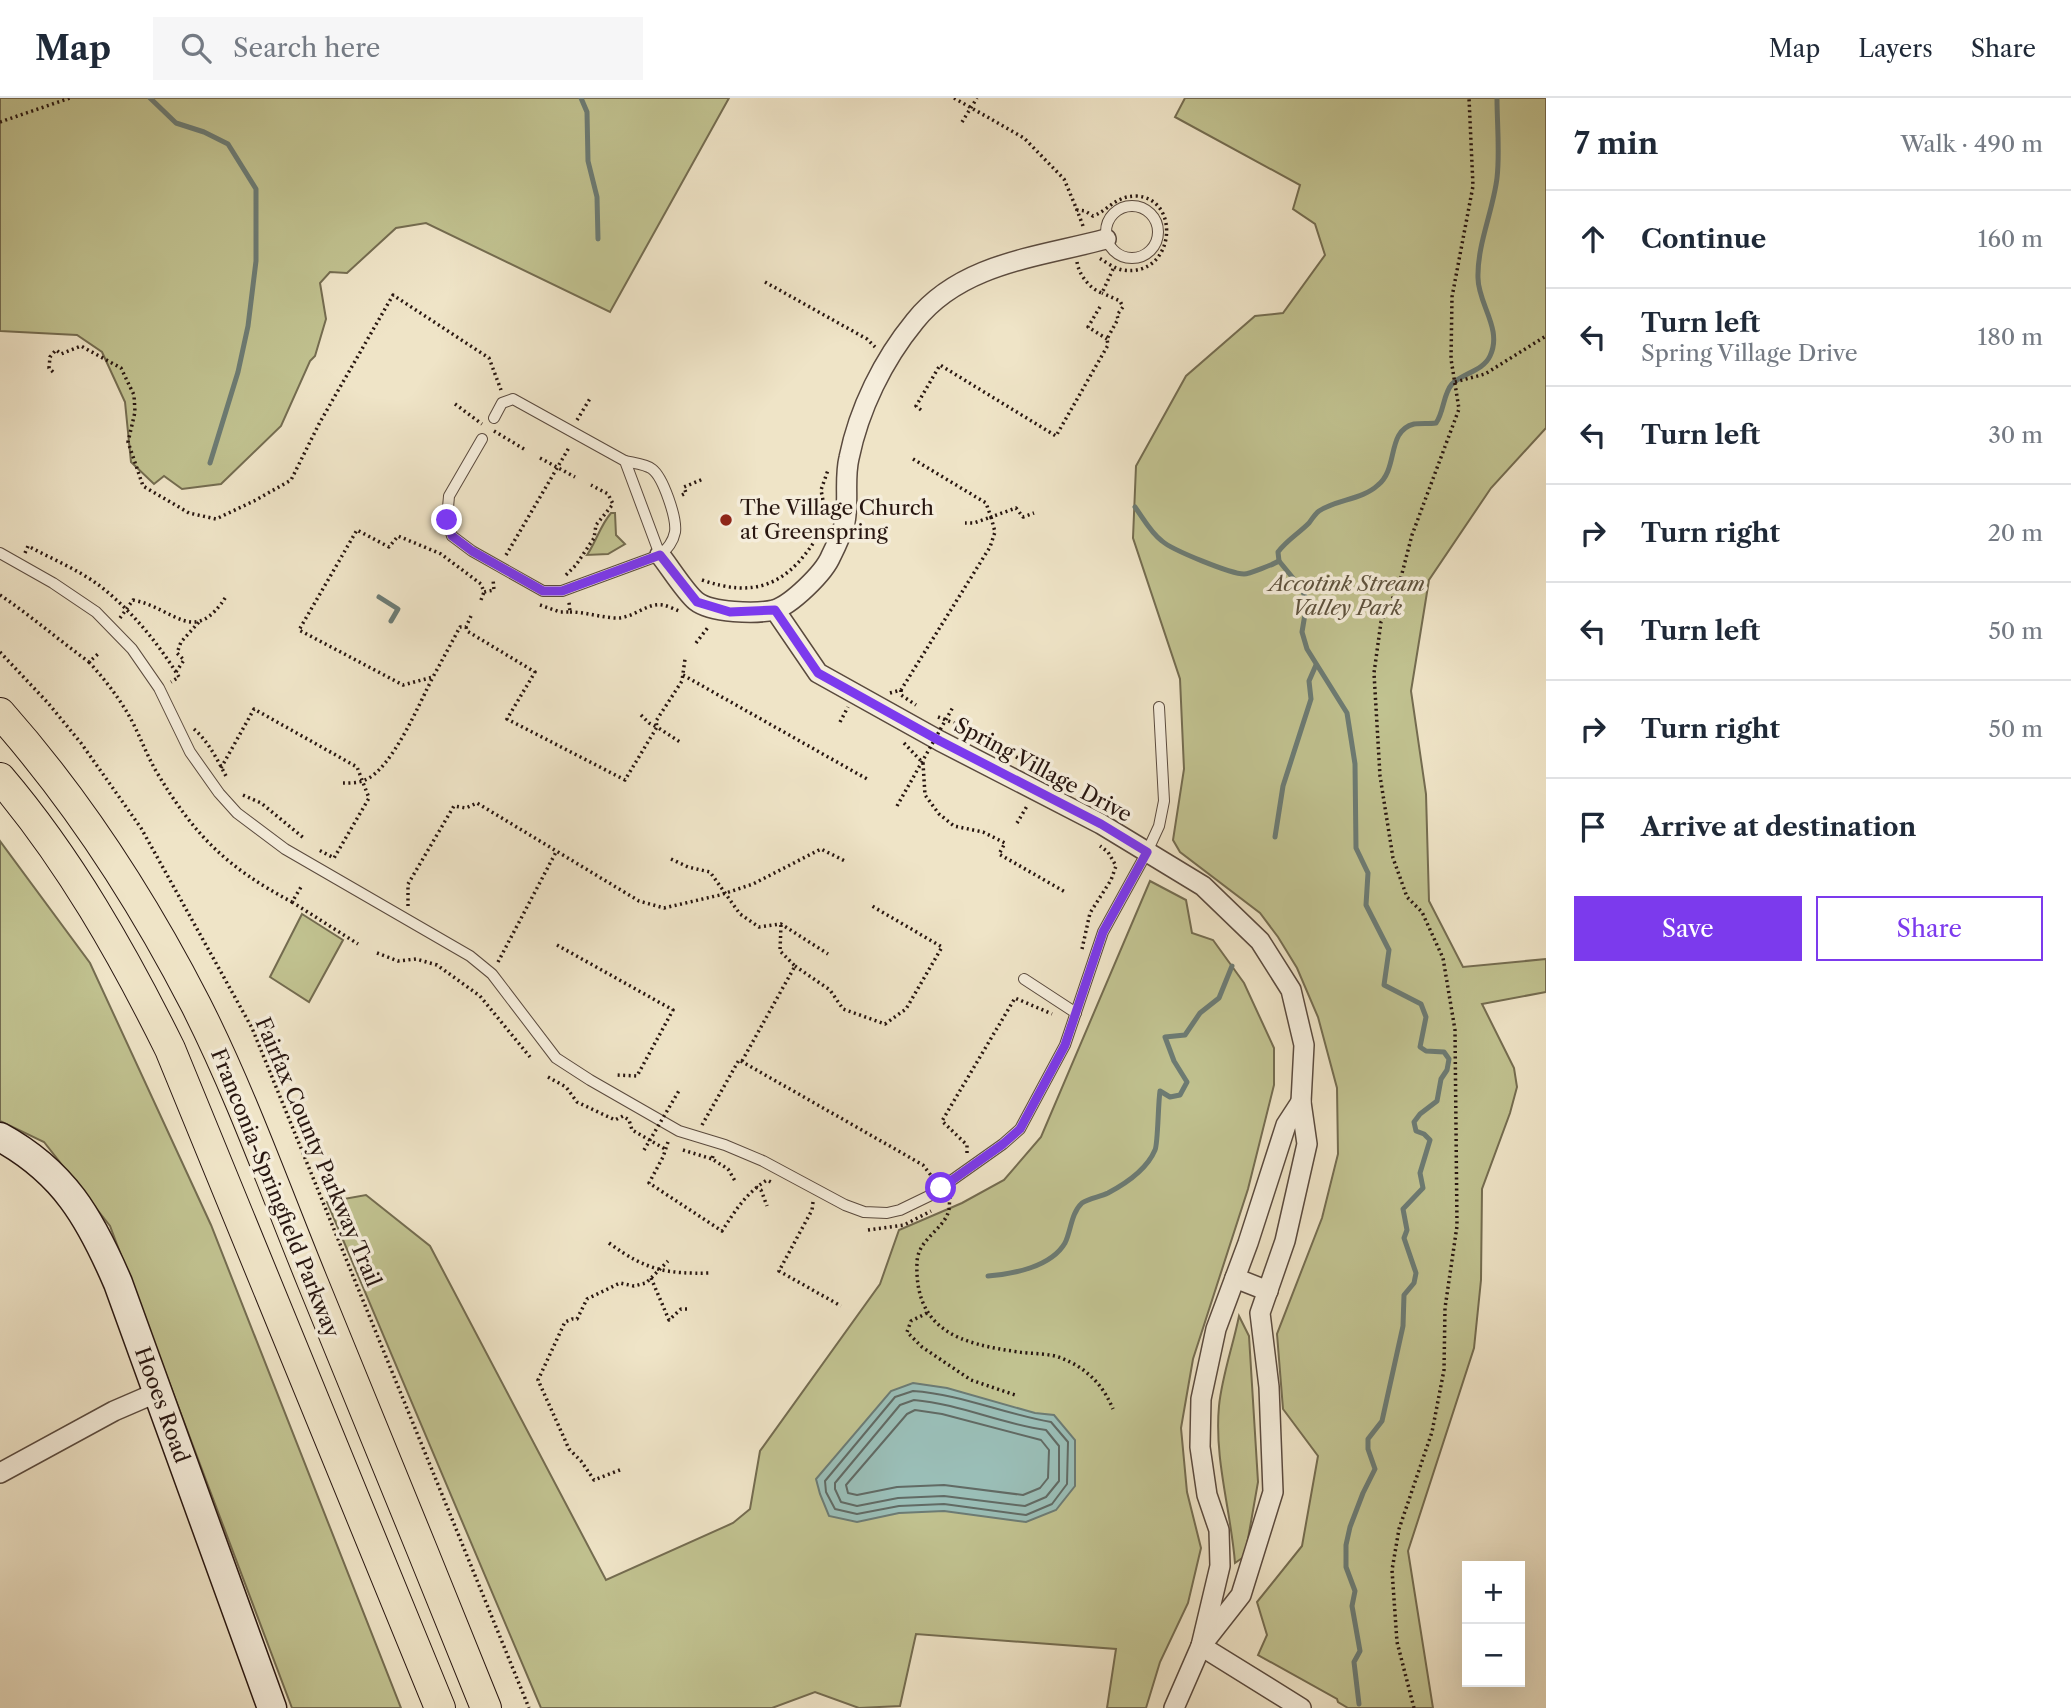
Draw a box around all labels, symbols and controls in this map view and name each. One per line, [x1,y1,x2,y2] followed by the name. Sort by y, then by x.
[153,17,643,80] search box
[35,28,111,69] text: Map
[177,29,215,67] icon: search
[233,32,380,64] text: Search here
[1769,34,1820,63] text: Map
[1858,34,1933,63] text: Layers
[1971,34,2036,63] text: Share
[1574,125,1658,162] text: 7 min
[1900,130,2043,158] text: Walk · 490 m
[1574,220,1612,258] icon: ahead
[1641,223,1766,255] text: Continue
[1978,225,2043,253] text: 160 m
[1641,307,1760,339] text: Turn left
[1574,318,1612,356] icon: left
[1978,323,2043,351] text: 180 m
[1641,339,1858,367] text: Spring Village Drive
[1574,416,1612,454] icon: left
[1641,419,1760,451] text: Turn left
[1988,421,2043,449] text: 30 m
[740,495,934,544] place label: The Village Church at Greenspring
[431,504,462,535] route end
[718,512,734,528] marker: The Village Church at Greenspring
[1574,514,1612,552] icon: right
[1641,517,1780,549] text: Turn right
[1988,519,2043,547] text: 20 m
[1266,571,1425,620] park label: Accotink Stream Valley Park
[1574,612,1612,650] icon: left
[1641,615,1760,647] text: Turn left
[1988,617,2043,645] text: 50 m
[1574,710,1612,748] icon: right
[950,712,1136,827] street label: Spring Village Drive
[1641,713,1780,745] text: Turn right
[1988,715,2043,743] text: 50 m
[1574,808,1612,846] icon: arrive
[1641,811,1916,843] text: Arrive at destination
[1574,896,1802,961] button: Save
[1816,896,2043,961] button: Share
[250,1013,387,1290] street label: Fairfax County Parkway Trail
[206,1045,345,1341] street label: Franconia-Springfield Parkway
[925,1172,956,1203] route start
[130,1343,195,1466] street label: Hooes Road
[1462,1561,1525,1687] map controls
[1462,1561,1525,1624] button: +
[1462,1624,1525,1687] button: −

